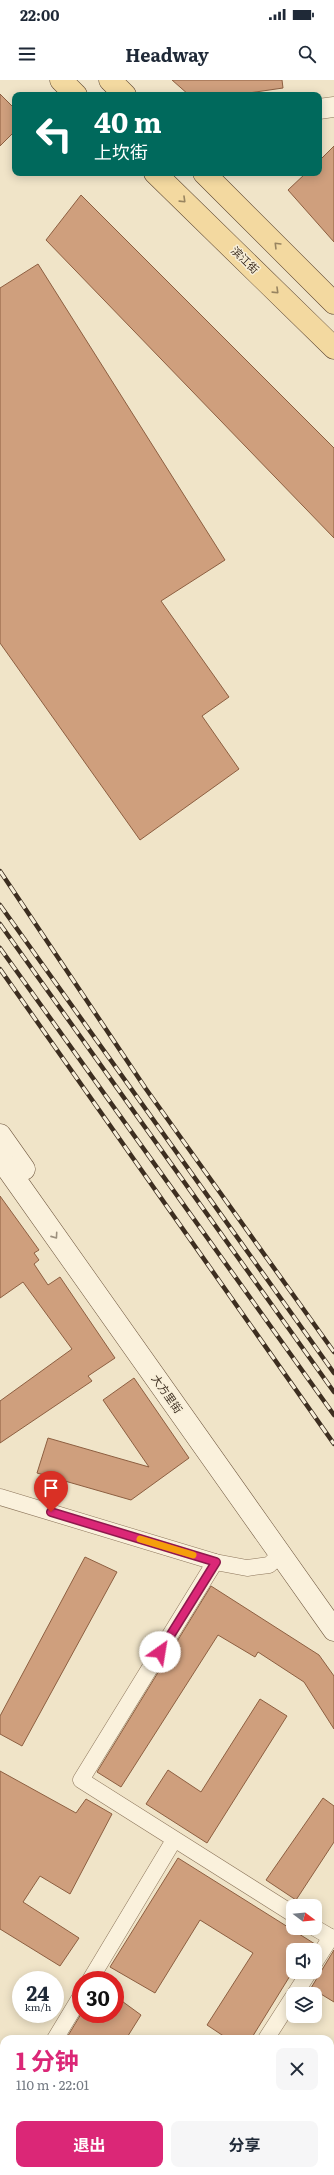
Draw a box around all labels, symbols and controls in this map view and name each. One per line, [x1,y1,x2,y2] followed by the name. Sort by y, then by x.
[20,3,60,26] text: 22:00
[125,41,209,68] text: Headway
[16,43,38,65] icon: menu
[296,43,318,65] icon: search
[94,100,162,142] text: 40 m
[28,108,80,160] icon: left
[94,138,148,165] text: 上坎街
[178,195,186,203] one-way arrow
[228,242,263,276] street label: 滨江街
[274,243,281,250] one-way arrow
[271,286,279,294] one-way arrow
[50,1231,57,1238] one-way arrow
[149,1371,187,1416] street label: 大方里街
[34,1471,68,1512] pin
[40,1477,62,1499] icon: arrive
[139,1631,181,1673] position arrow
[286,1899,322,1935] north arrow
[286,1899,322,2023] map controls
[286,1943,322,1979] button: sound
[72,1971,124,2023] speed limit sign: 30
[27,1977,49,2007] text: 24
[286,1987,322,2023] button: layers
[25,1999,51,2014] text: km/h
[16,2042,79,2077] text: 1 分钟
[276,2048,318,2090] button: close
[16,2075,89,2094] text: 110 m · 22:01
[16,2121,163,2167] button: 退出
[171,2121,318,2167] button: 分享

